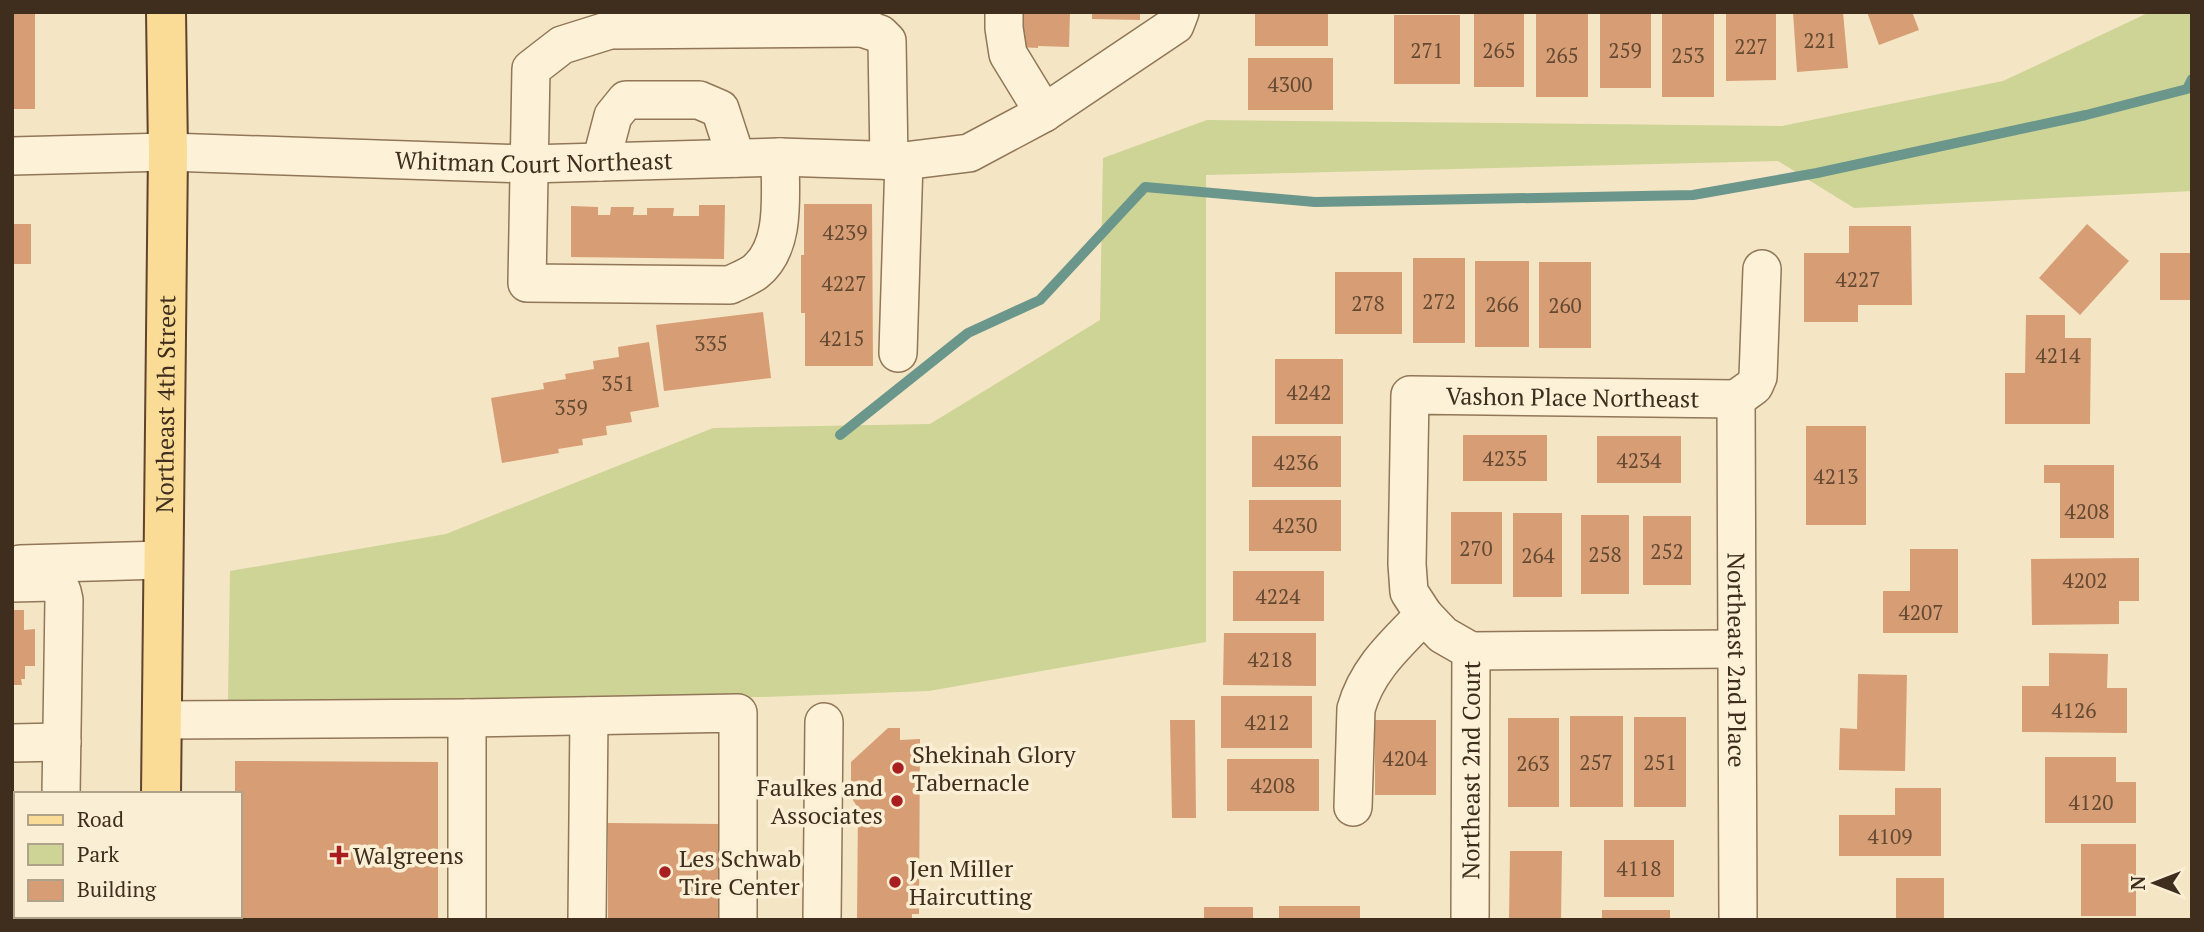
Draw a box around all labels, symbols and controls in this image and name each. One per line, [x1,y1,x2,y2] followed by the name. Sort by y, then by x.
[1803,26,1837,54] house number: 221
[1734,32,1768,60] house number: 227
[1410,36,1444,64] house number: 271
[1482,36,1516,64] house number: 265
[1608,36,1642,64] house number: 259
[1545,41,1579,69] house number: 265
[1671,41,1705,69] house number: 253
[1268,70,1312,98] house number: 4300
[394,144,673,180] street label: Whitman Court Northeast
[823,218,867,246] house number: 4239
[1836,265,1880,293] house number: 4227
[822,269,866,297] house number: 4227
[1422,287,1456,315] house number: 272
[1351,289,1385,317] house number: 278
[1485,290,1519,318] house number: 266
[1548,291,1582,319] house number: 260
[148,295,182,513] street label: Northeast 4th Street
[820,324,864,352] house number: 4215
[694,329,728,357] house number: 335
[2036,341,2081,369] house number: 4214
[601,369,635,397] house number: 351
[1287,378,1331,406] house number: 4242
[1446,379,1700,415] street label: Vashon Place Northeast
[554,393,588,421] house number: 359
[1483,444,1527,472] house number: 4235
[1617,446,1662,474] house number: 4234
[1274,448,1318,476] house number: 4236
[1814,462,1858,490] house number: 4213
[2065,497,2109,525] house number: 4208
[1273,511,1317,539] house number: 4230
[1459,534,1493,562] house number: 270
[1650,537,1684,565] house number: 252
[1588,540,1622,568] house number: 258
[1521,541,1556,569] house number: 264
[1721,552,1753,768] street label: Northeast 2nd Place
[2063,566,2107,594] house number: 4202
[1256,582,1301,610] house number: 4224
[1899,598,1943,626] house number: 4207
[1248,645,1292,673] house number: 4218
[1454,660,1487,879] street label: Northeast 2nd Court
[2052,696,2096,724] house number: 4126
[1245,708,1289,736] house number: 4212
[912,738,1077,798] place label: Shekinah Glory Tabernacle
[1383,744,1428,772] house number: 4204
[1579,748,1613,776] house number: 257
[1643,748,1677,776] house number: 251
[1516,749,1550,777] house number: 263
[890,760,906,776] marker: Shekinah Glory Tabernacle
[757,771,883,831] place label: Faulkes and Associates
[1251,771,1295,799] house number: 4208
[2069,788,2113,816] house number: 4120
[14,792,242,918] legend
[889,793,905,809] marker: Faulkes and Associates
[77,805,124,833] text: Road
[1868,822,1912,850] house number: 4109
[353,839,464,871] place label: Walgreens
[77,840,119,868] text: Park
[679,842,801,902] place label: Les Schwab Tire Center
[331,847,347,863] marker: Walgreens
[2120,848,2190,918] north arrow
[909,852,1032,912] place label: Jen Miller Haircutting
[1617,854,1661,882] house number: 4118
[657,864,673,880] marker: Les Schwab Tire Center
[887,874,903,890] marker: Jen Miller Haircutting
[77,875,157,903] text: Building
[2125,875,2150,890] text: N

